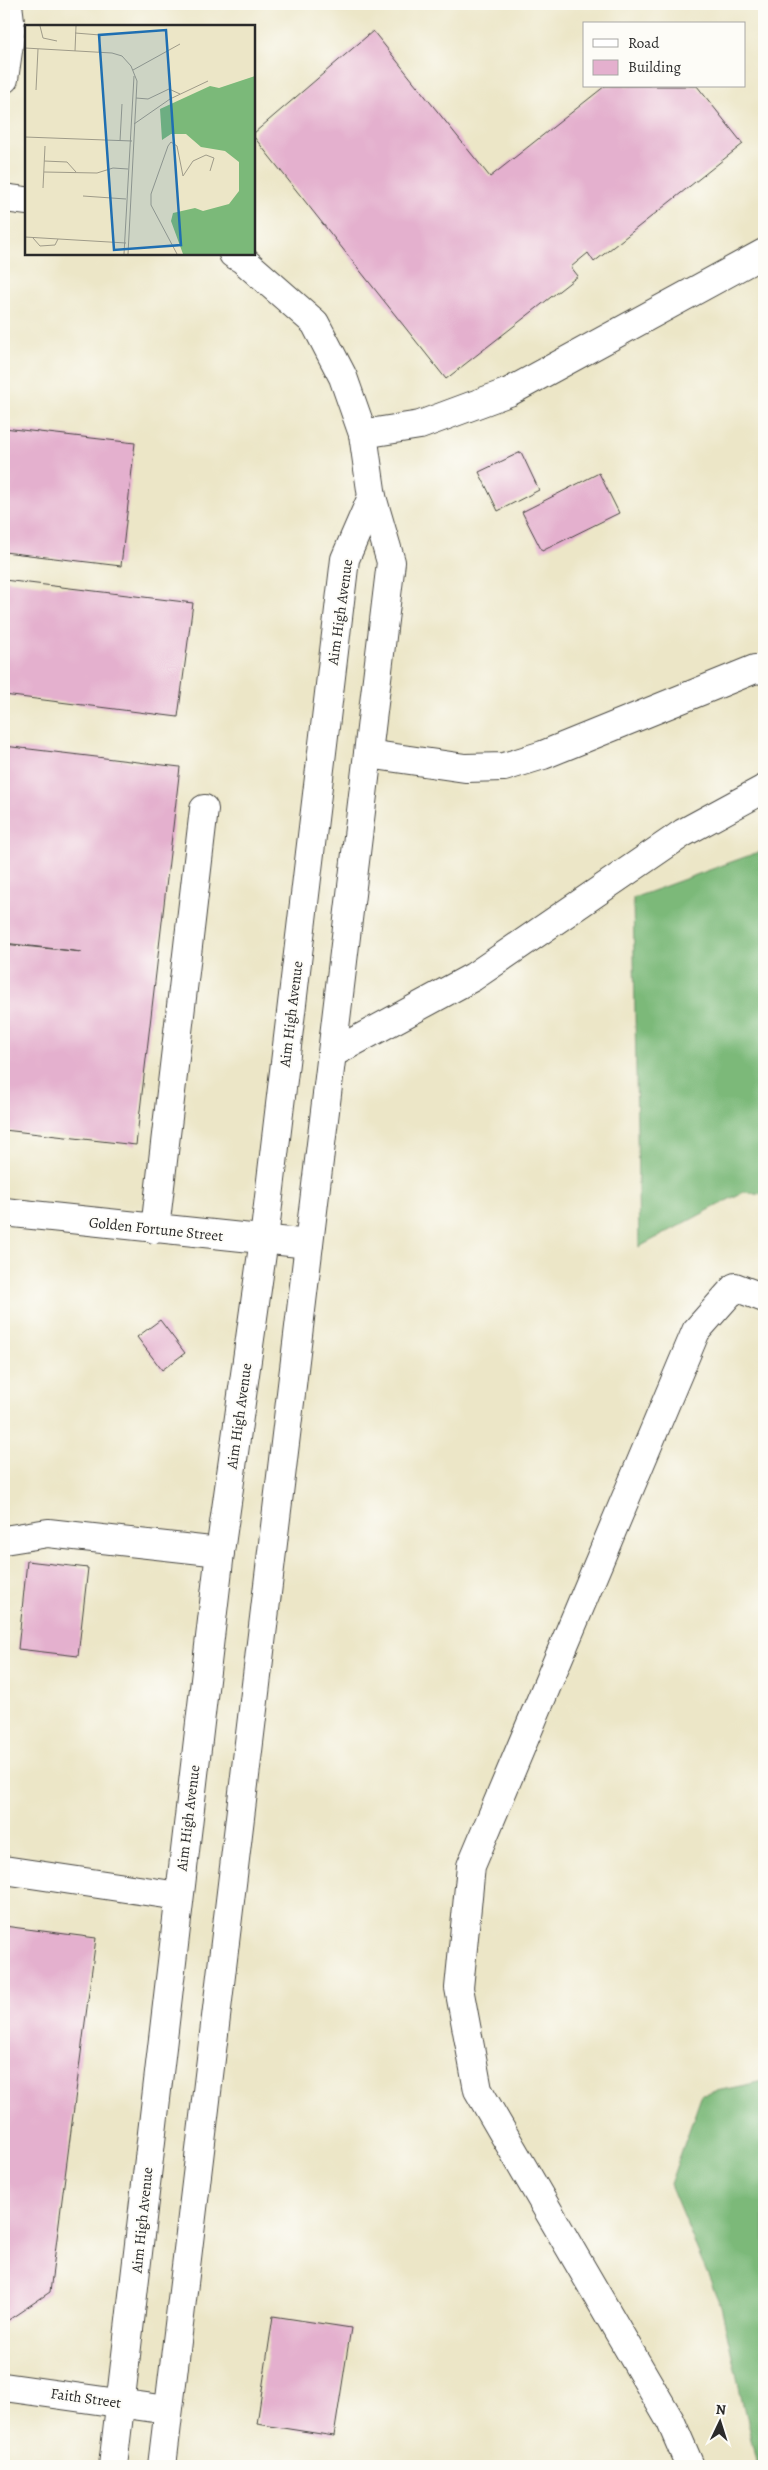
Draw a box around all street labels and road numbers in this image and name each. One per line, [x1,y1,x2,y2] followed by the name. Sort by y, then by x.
[323,558,357,667] street label: Aim High Avenue
[274,960,307,1069] street label: Aim High Avenue
[88,1212,224,1246] street label: Golden Fortune Street
[222,1362,256,1471] street label: Aim High Avenue
[171,1764,204,1873] street label: Aim High Avenue
[126,2166,158,2275] street label: Aim High Avenue
[49,2383,123,2413] street label: Faith Street

